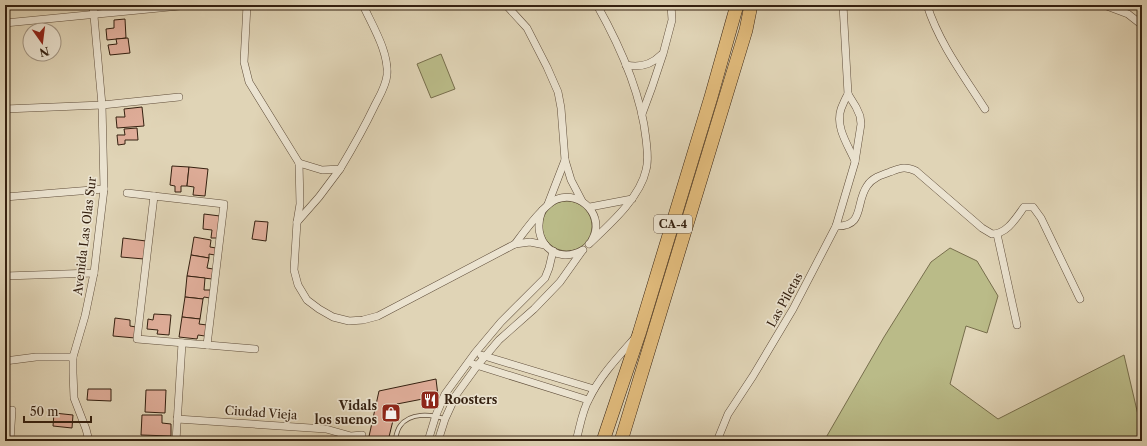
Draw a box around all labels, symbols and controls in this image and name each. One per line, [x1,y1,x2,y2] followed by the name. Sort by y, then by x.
[22,22,62,62] north arrow
[38,44,51,60] text: N
[70,176,99,297] street label: Avenida Las Olas Sur
[654,215,692,233] road number: CA-4
[763,270,806,330] street label: Las Piletas
[419,389,441,411] restaurant icon: Roosters
[444,392,498,407] place label: Roosters
[24,398,91,424] scale bar
[314,398,377,427] place label: Vidals los suenos
[224,402,299,423] street label: Ciudad Vieja
[380,402,402,424] shop icon: Vidals los suenos
[30,404,59,419] text: 50 m

